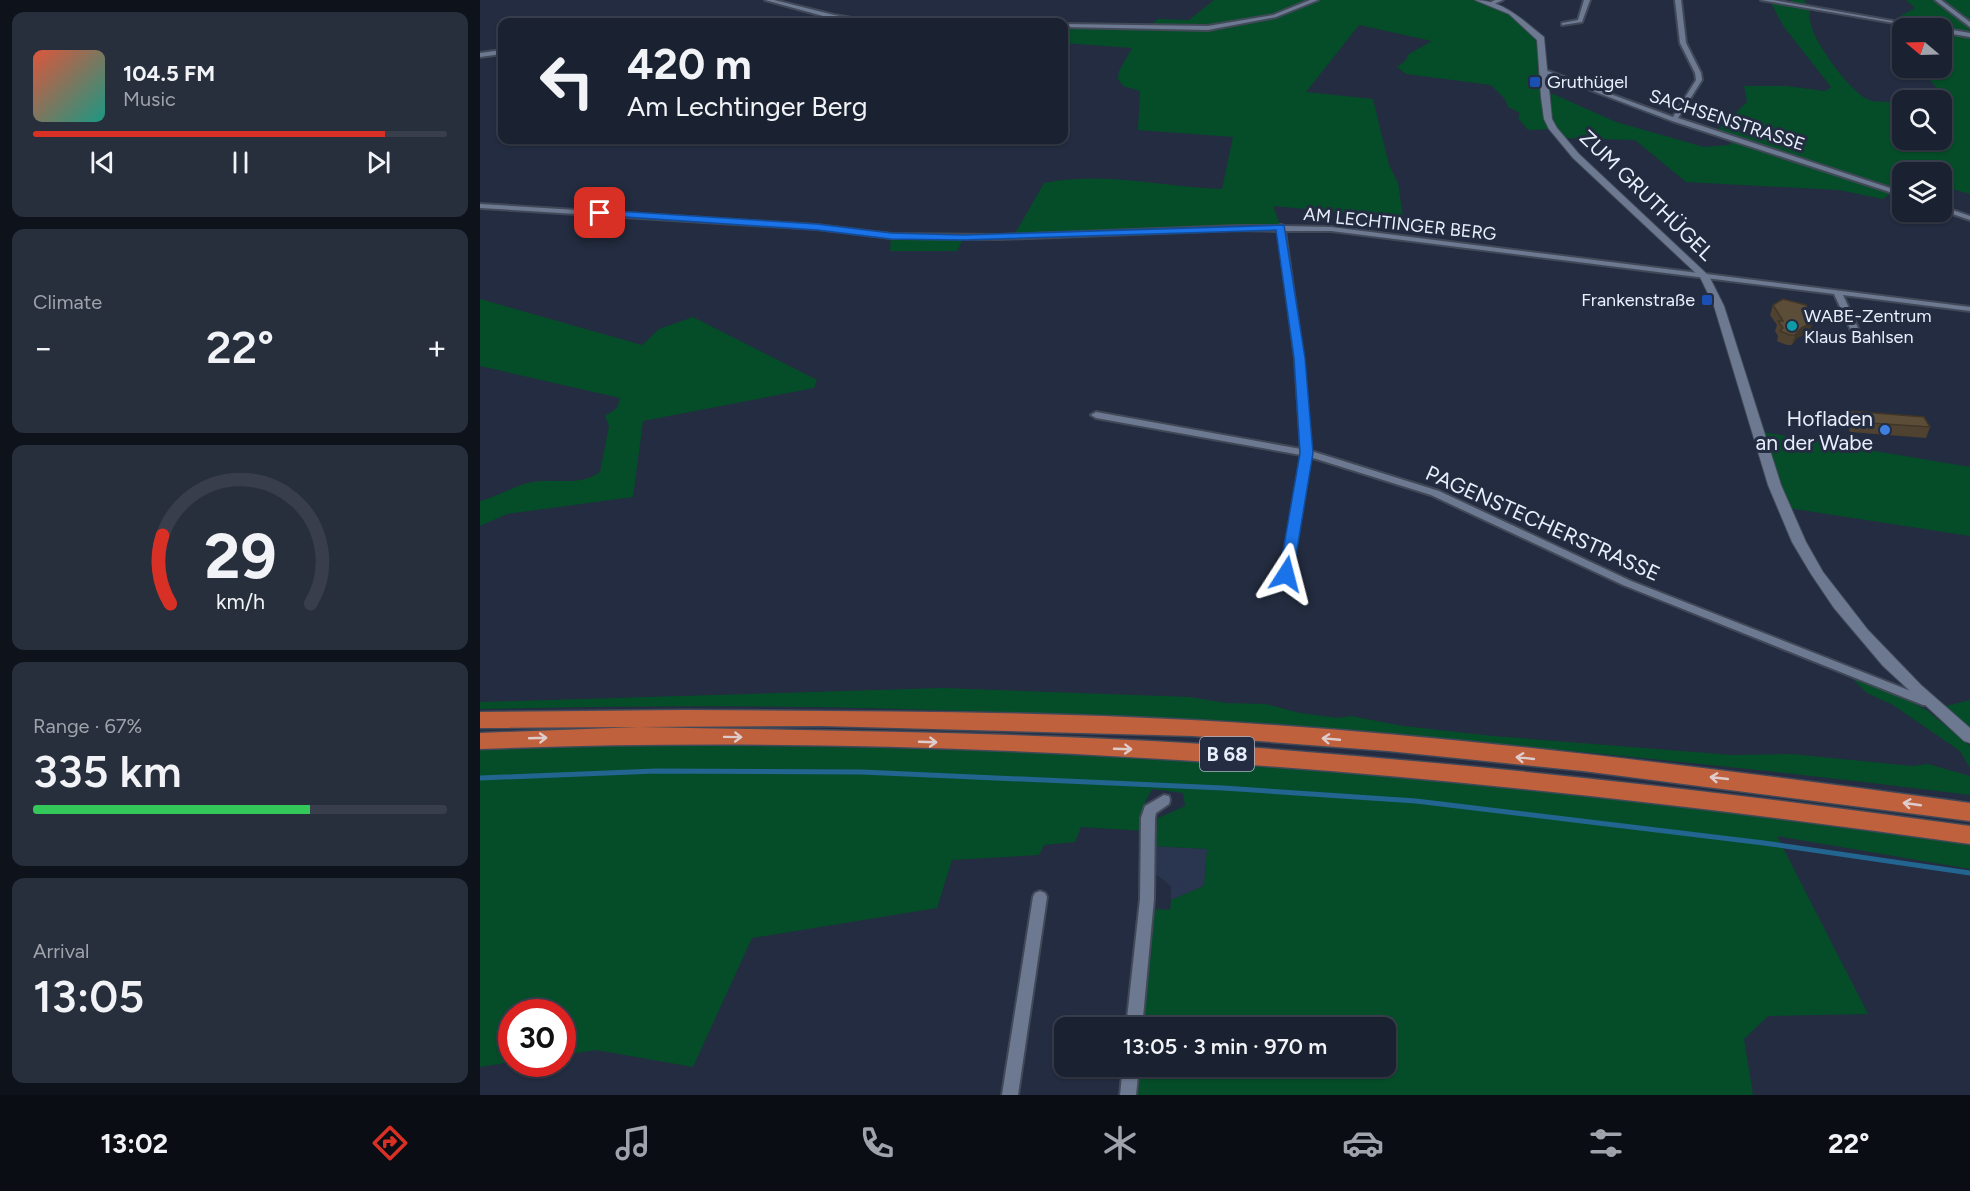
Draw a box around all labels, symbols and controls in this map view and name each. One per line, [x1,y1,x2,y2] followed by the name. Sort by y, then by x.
[1892,18,1952,78] north arrow
[1892,18,1952,222] map controls
[627,39,752,90] text: 420 m
[528,42,606,120] icon: left
[123,60,215,87] text: 104.5 FM
[1547,71,1628,93] place label: Gruthügel
[1528,75,1542,89] marker: Gruthügel
[1646,84,1808,156] street label: SACHSENSTRASSE
[123,87,176,111] text: Music
[627,90,868,123] text: Am Lechtinger Berg
[1892,90,1952,150] button: search
[1575,125,1719,265] street label: ZUM GRUTHÜGEL
[86,146,119,179] icon: previous
[224,146,257,179] icon: pause
[362,146,395,179] icon: next
[1892,162,1952,222] button: layers
[574,187,625,238] pin
[583,196,616,229] icon: arrive
[1302,203,1498,245] street label: AM LECHTINGER BERG
[1581,289,1695,311] place label: Frankenstraße
[33,290,102,314] text: Climate
[1700,293,1714,307] marker: Frankenstraße
[1804,305,1932,348] place label: WABE-Zentrum Klaus Bahlsen
[1785,319,1799,333] marker: WABE-Zentrum Klaus Bahlsen
[206,320,274,374] text: 22°
[33,328,54,367] text: −
[426,328,447,367] text: +
[1756,406,1873,455] place label: Hofladen an der Wabe
[1878,423,1892,437] marker: Hofladen an der Wabe
[1422,460,1664,586] street label: PAGENSTECHERSTRASSE
[204,520,276,595] text: 29
[1254,542,1318,606] position arrow
[216,590,264,615] text: km/h
[33,714,142,738] text: Range · 67%
[723,731,743,743] one-way arrow
[528,733,548,744] one-way arrow
[1321,734,1341,745] one-way arrow
[918,736,938,747] one-way arrow
[1200,737,1254,771] road number: B 68
[1113,743,1133,754] one-way arrow
[33,744,182,798] text: 335 km
[1515,752,1535,763] one-way arrow
[1709,772,1729,783] one-way arrow
[1903,798,1922,809] one-way arrow
[33,939,89,963] text: Arrival
[33,969,144,1023] text: 13:05
[498,999,576,1077] speed limit sign: 30
[1123,1033,1327,1060] text: 13:05 · 3 min · 970 m
[369,1122,411,1164] icon: directions
[612,1122,654,1164] icon: music
[856,1122,898,1164] icon: phone
[1099,1122,1141,1164] icon: climate
[1342,1122,1384,1164] icon: car
[1585,1122,1627,1164] icon: filters
[101,1127,168,1160] text: 13:02
[1828,1127,1869,1160] text: 22°

